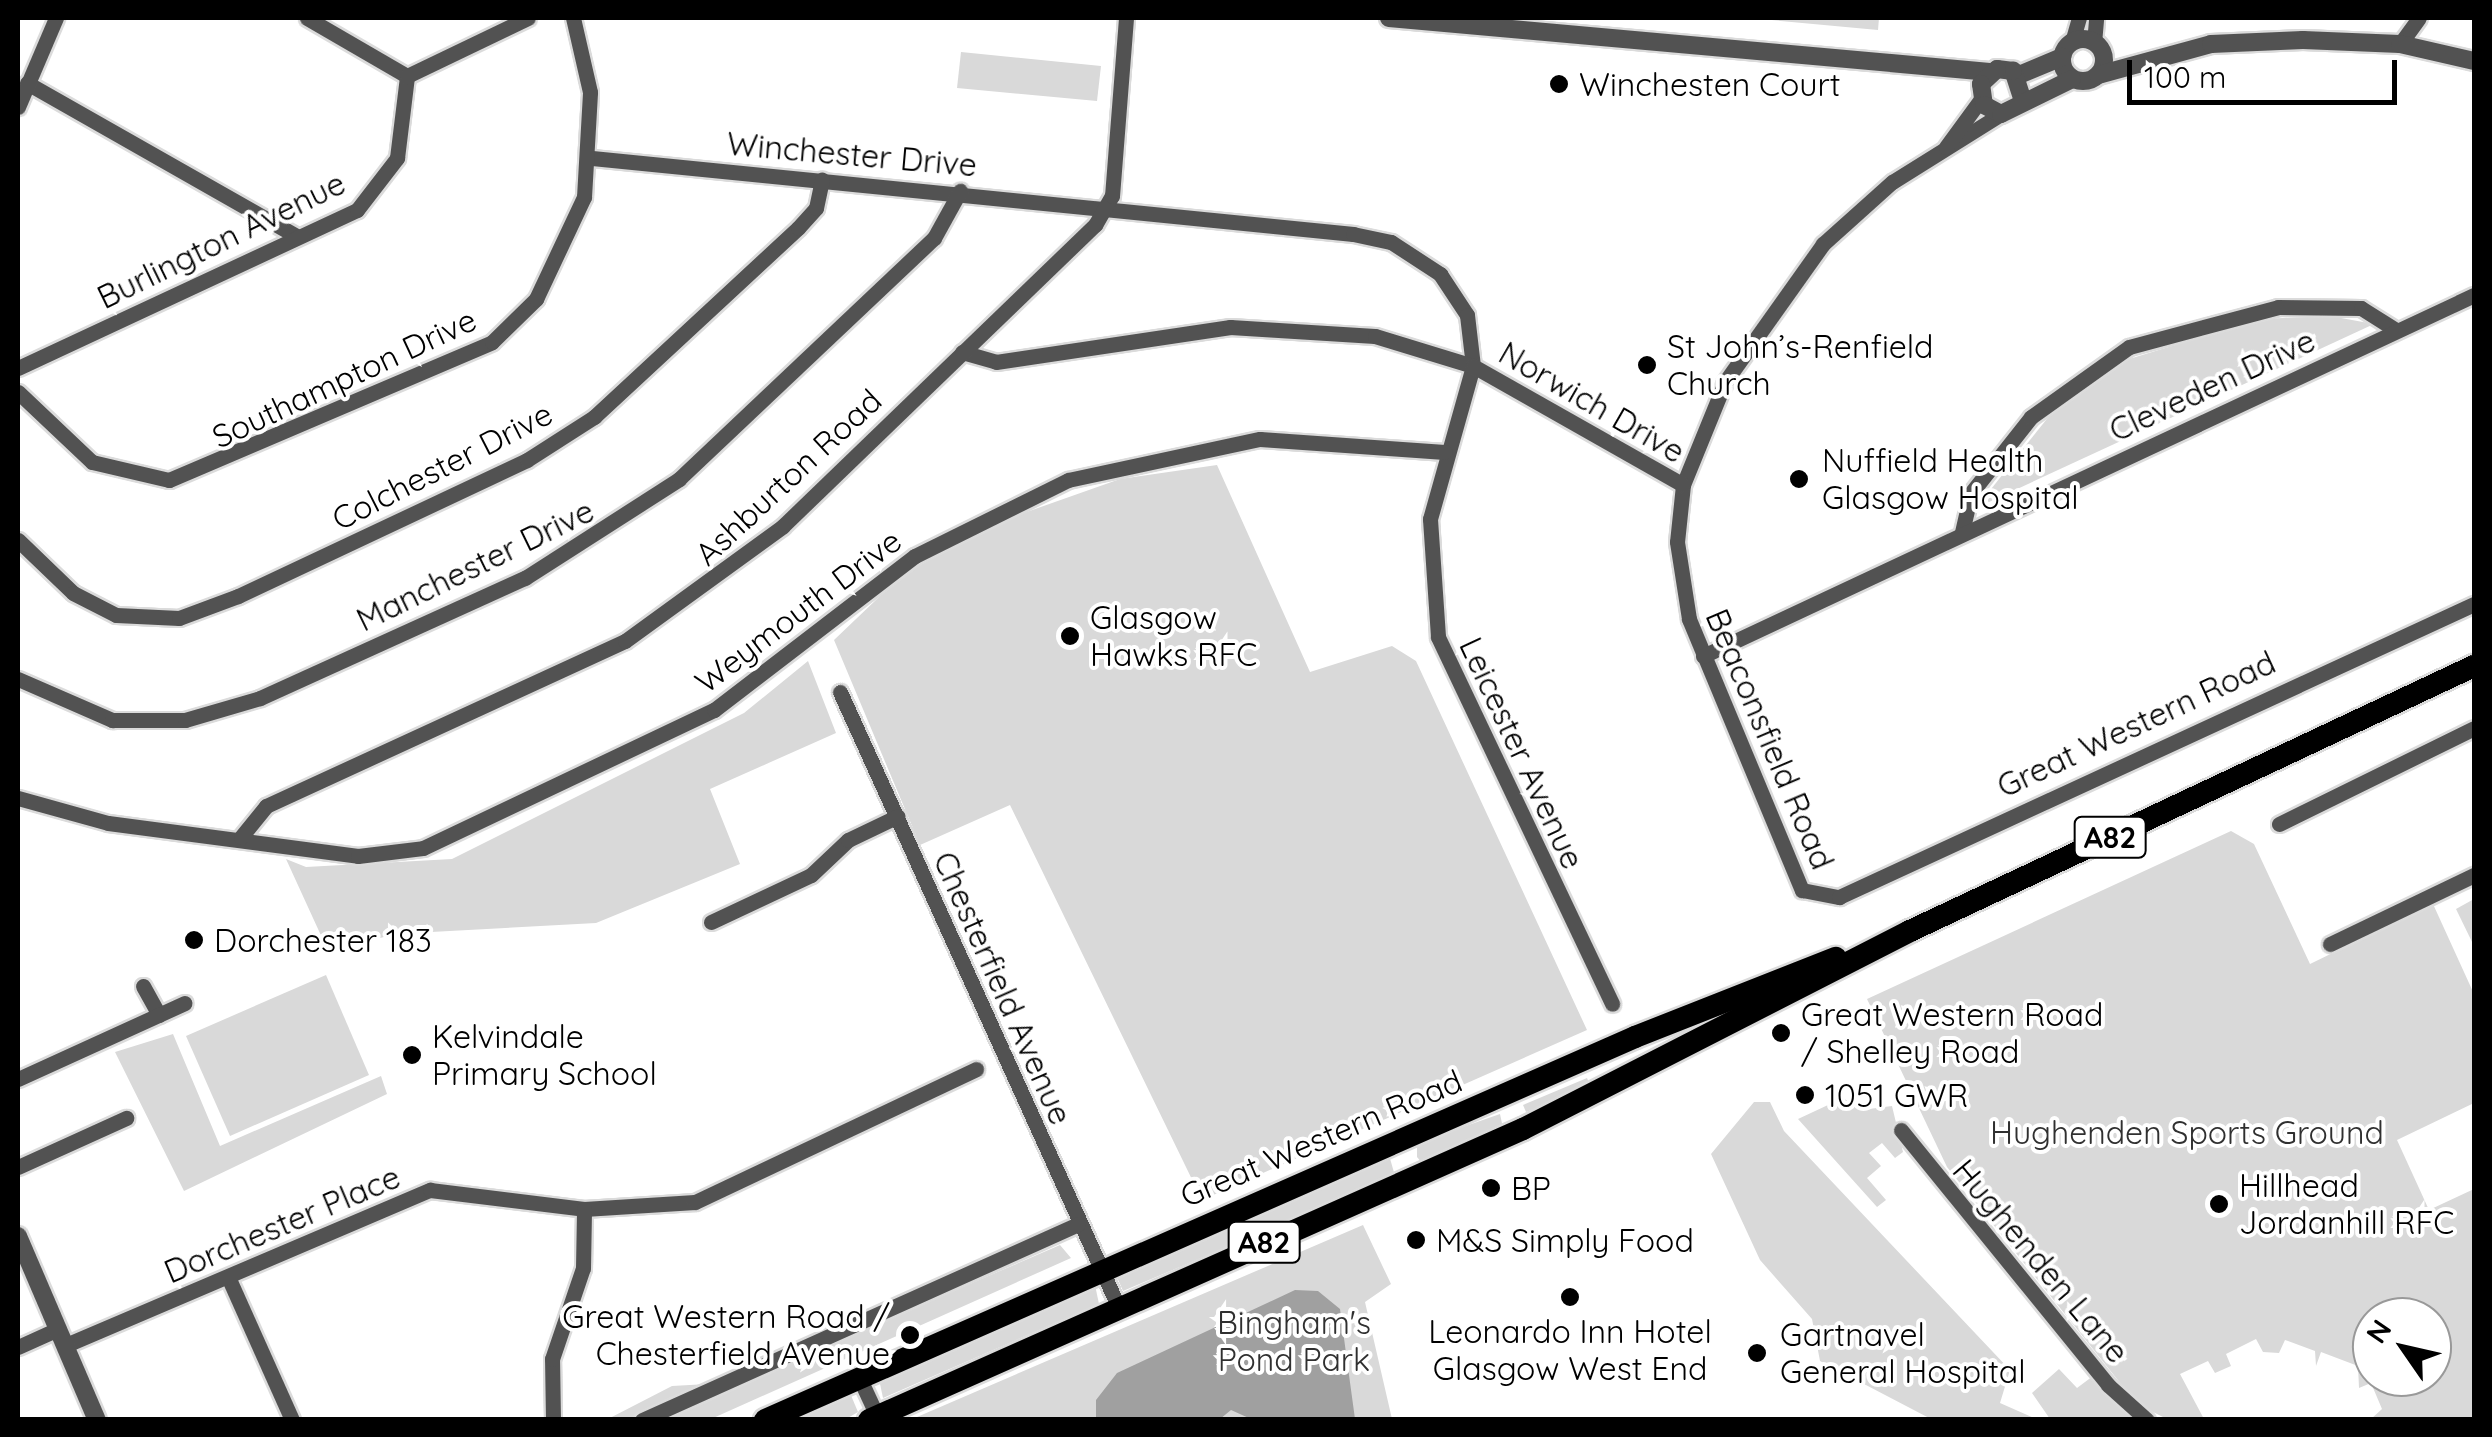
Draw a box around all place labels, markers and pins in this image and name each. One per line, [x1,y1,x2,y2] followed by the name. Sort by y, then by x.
[1579,65,1841,103] place label: Winchesten Court
[1548,73,1570,95] marker: Winchesten Court
[1667,328,1933,403] place label: St John’s-Renfield Church
[1636,354,1658,376] marker: St John’s-Renfield Church
[1822,442,2079,517] place label: Nuffield Health Glasgow Hospital
[1786,466,1812,492] marker: Nuffield Health Glasgow Hospital
[1090,599,1257,674] place label: Glasgow Hawks RFC
[1059,625,1081,647] marker: Glasgow Hawks RFC
[214,921,432,959] place label: Dorchester 183
[183,929,205,951] marker: Dorchester 183
[1801,996,2103,1071] place label: Great Western Road / Shelley Road
[432,1018,657,1093] place label: Kelvindale Primary School
[1770,1022,1792,1044] marker: Great Western Road / Shelley Road
[401,1044,423,1066] marker: Kelvindale Primary School
[1825,1076,1968,1114] place label: 1051 GWR
[1794,1084,1816,1106] marker: 1051 GWR
[2239,1167,2454,1242] place label: Hillhead Jordanhill RFC
[1511,1169,1551,1207] place label: BP
[1480,1177,1502,1199] marker: BP
[2208,1193,2230,1215] marker: Hillhead Jordanhill RFC
[1436,1221,1694,1259] place label: M&S Simply Food
[1405,1229,1427,1251] marker: M&S Simply Food
[1559,1286,1581,1308] marker: Leonardo Inn Hotel Glasgow West End
[562,1298,890,1373] place label: Great Western Road / Chesterfield Avenue
[1428,1313,1712,1388] place label: Leonardo Inn Hotel Glasgow West End
[1780,1316,2026,1391] place label: Gartnavel General Hospital
[899,1324,921,1346] marker: Great Western Road / Chesterfield Avenue
[1744,1340,1770,1366] marker: Gartnavel General Hospital

